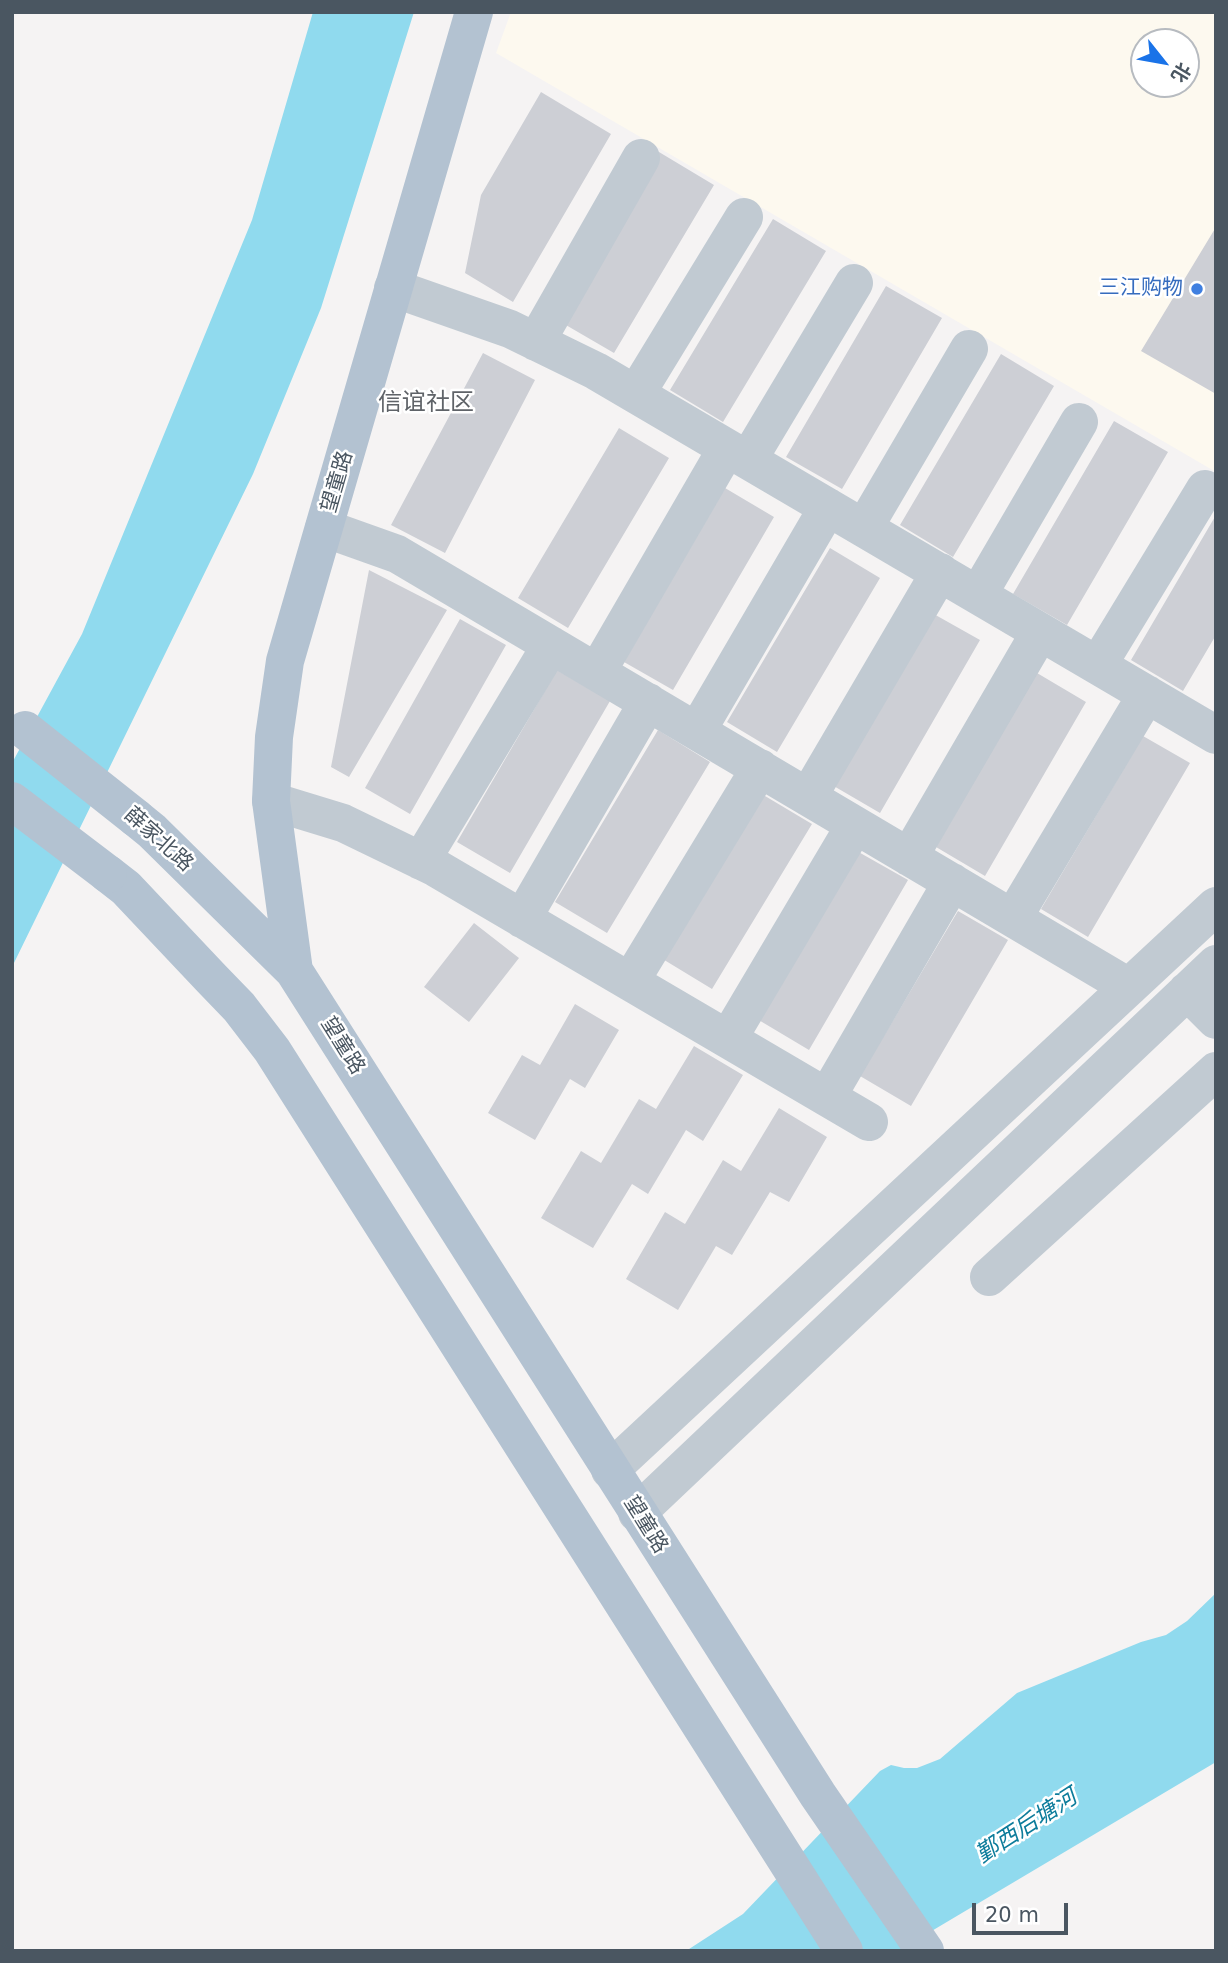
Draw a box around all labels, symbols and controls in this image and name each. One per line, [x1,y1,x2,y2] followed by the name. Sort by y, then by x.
[1130,28,1200,98] north arrow
[1167,59,1196,87] text: 北
[1099,276,1183,302] place label: 三江购物
[1189,281,1205,297] marker: 三江购物
[378,390,474,418] district label: 信谊社区
[317,448,359,516] street label: 望童路
[118,803,198,877] street label: 薛家北路
[315,1013,369,1079] street label: 望童路
[618,1492,672,1558] street label: 望童路
[971,1784,1083,1870] water label: 鄞西后塘河
[976,1890,1072,1934] scale bar
[985,1903,1039,1927] text: 20 m

